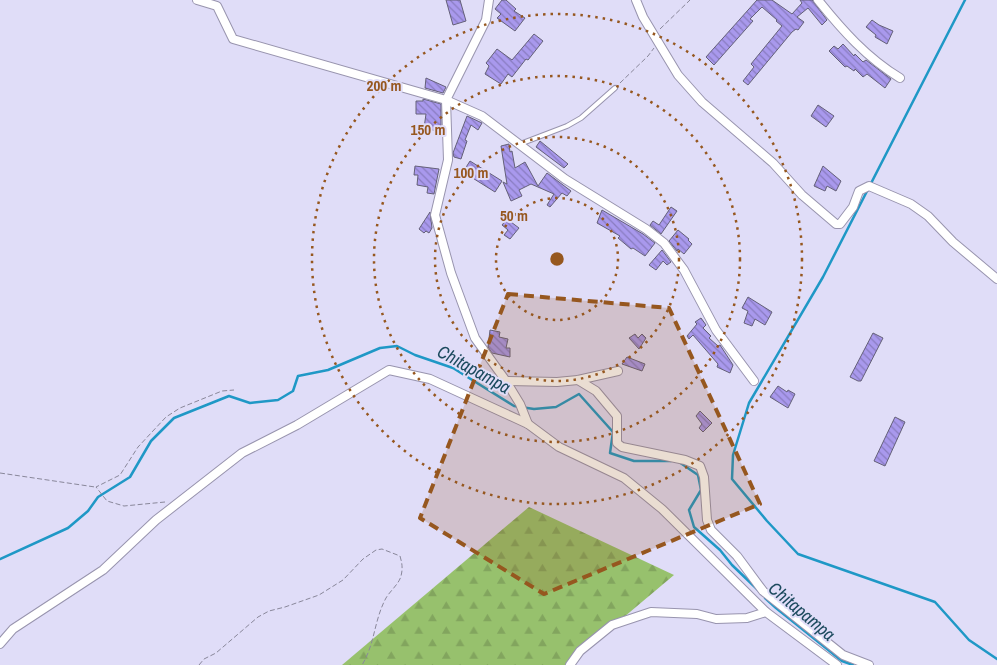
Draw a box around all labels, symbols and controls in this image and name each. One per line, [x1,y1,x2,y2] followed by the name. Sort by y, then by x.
[367,75,401,96] text: 200 m
[411,119,445,140] text: 150 m
[454,162,488,183] text: 100 m
[500,205,528,226] text: 50 m
[548,250,566,268] centre of rings
[433,339,515,399] water label: Chitapampa
[763,576,841,646] water label: Chitapampa

